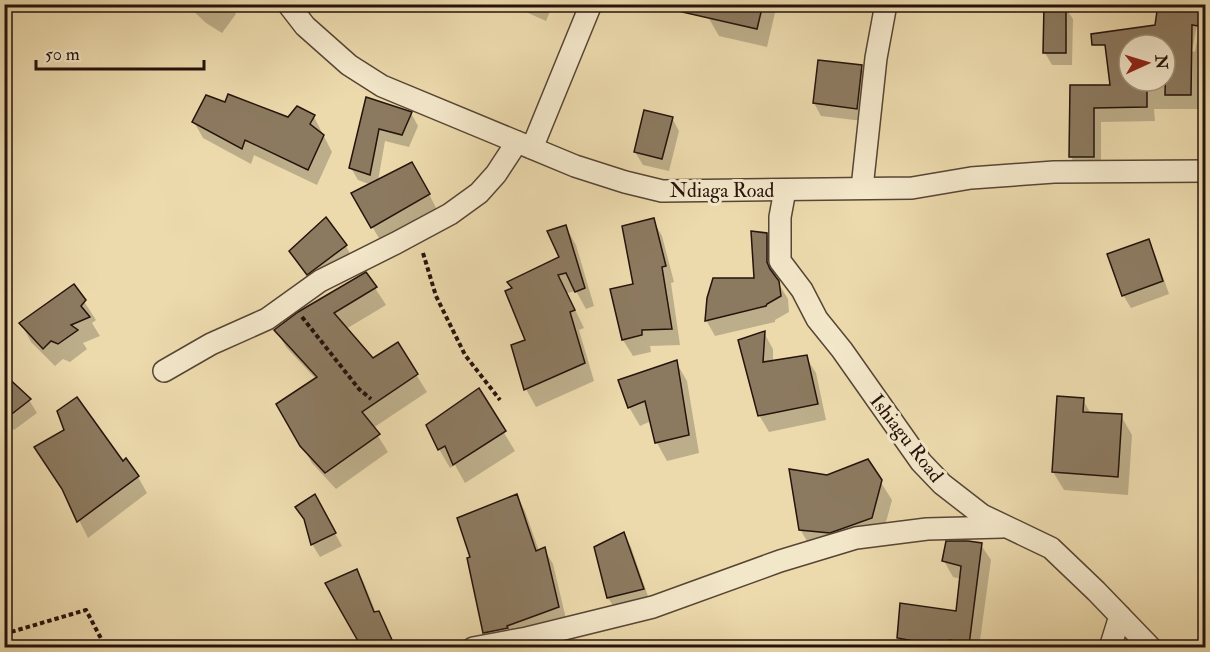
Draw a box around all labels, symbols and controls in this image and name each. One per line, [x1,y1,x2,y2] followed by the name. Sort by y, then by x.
[36,33,204,71] scale bar
[1117,33,1177,93] north arrow
[45,43,80,66] text: 50 m
[1150,53,1171,71] text: N
[670,178,775,203] street label: Ndiaga Road
[864,389,949,488] street label: Ishiagu Road

